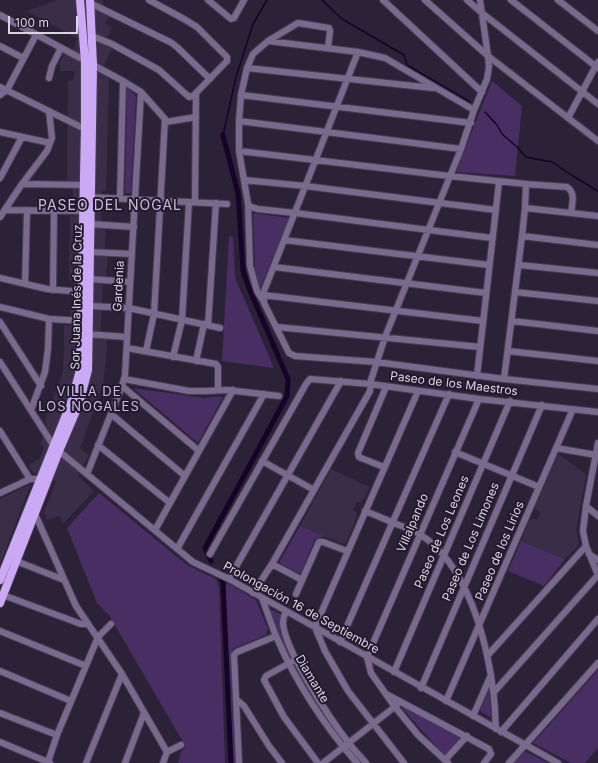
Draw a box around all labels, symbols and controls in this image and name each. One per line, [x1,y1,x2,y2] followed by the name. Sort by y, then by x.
[10,8,80,34] scale bar
[15,15,49,30] text: 100 m
[38,198,182,214] district label: PASEO DEL NOGAL
[69,224,85,370] street label: Sor Juana Inés de la Cruz
[110,260,128,312] street label: Gardenia
[389,369,519,399] street label: Paseo de los Maestros
[38,384,140,415] district label: VILLA DE LOS NOGALES
[412,473,472,591] street label: Paseo de Los Leones
[439,480,503,604] street label: Paseo de Los Limones
[394,491,432,555] street label: Villalpando
[473,499,527,603] street label: Paseo de los Lirios
[220,559,382,657] street label: Prolongación 16 de Septiembre
[292,652,332,706] street label: Diamante

